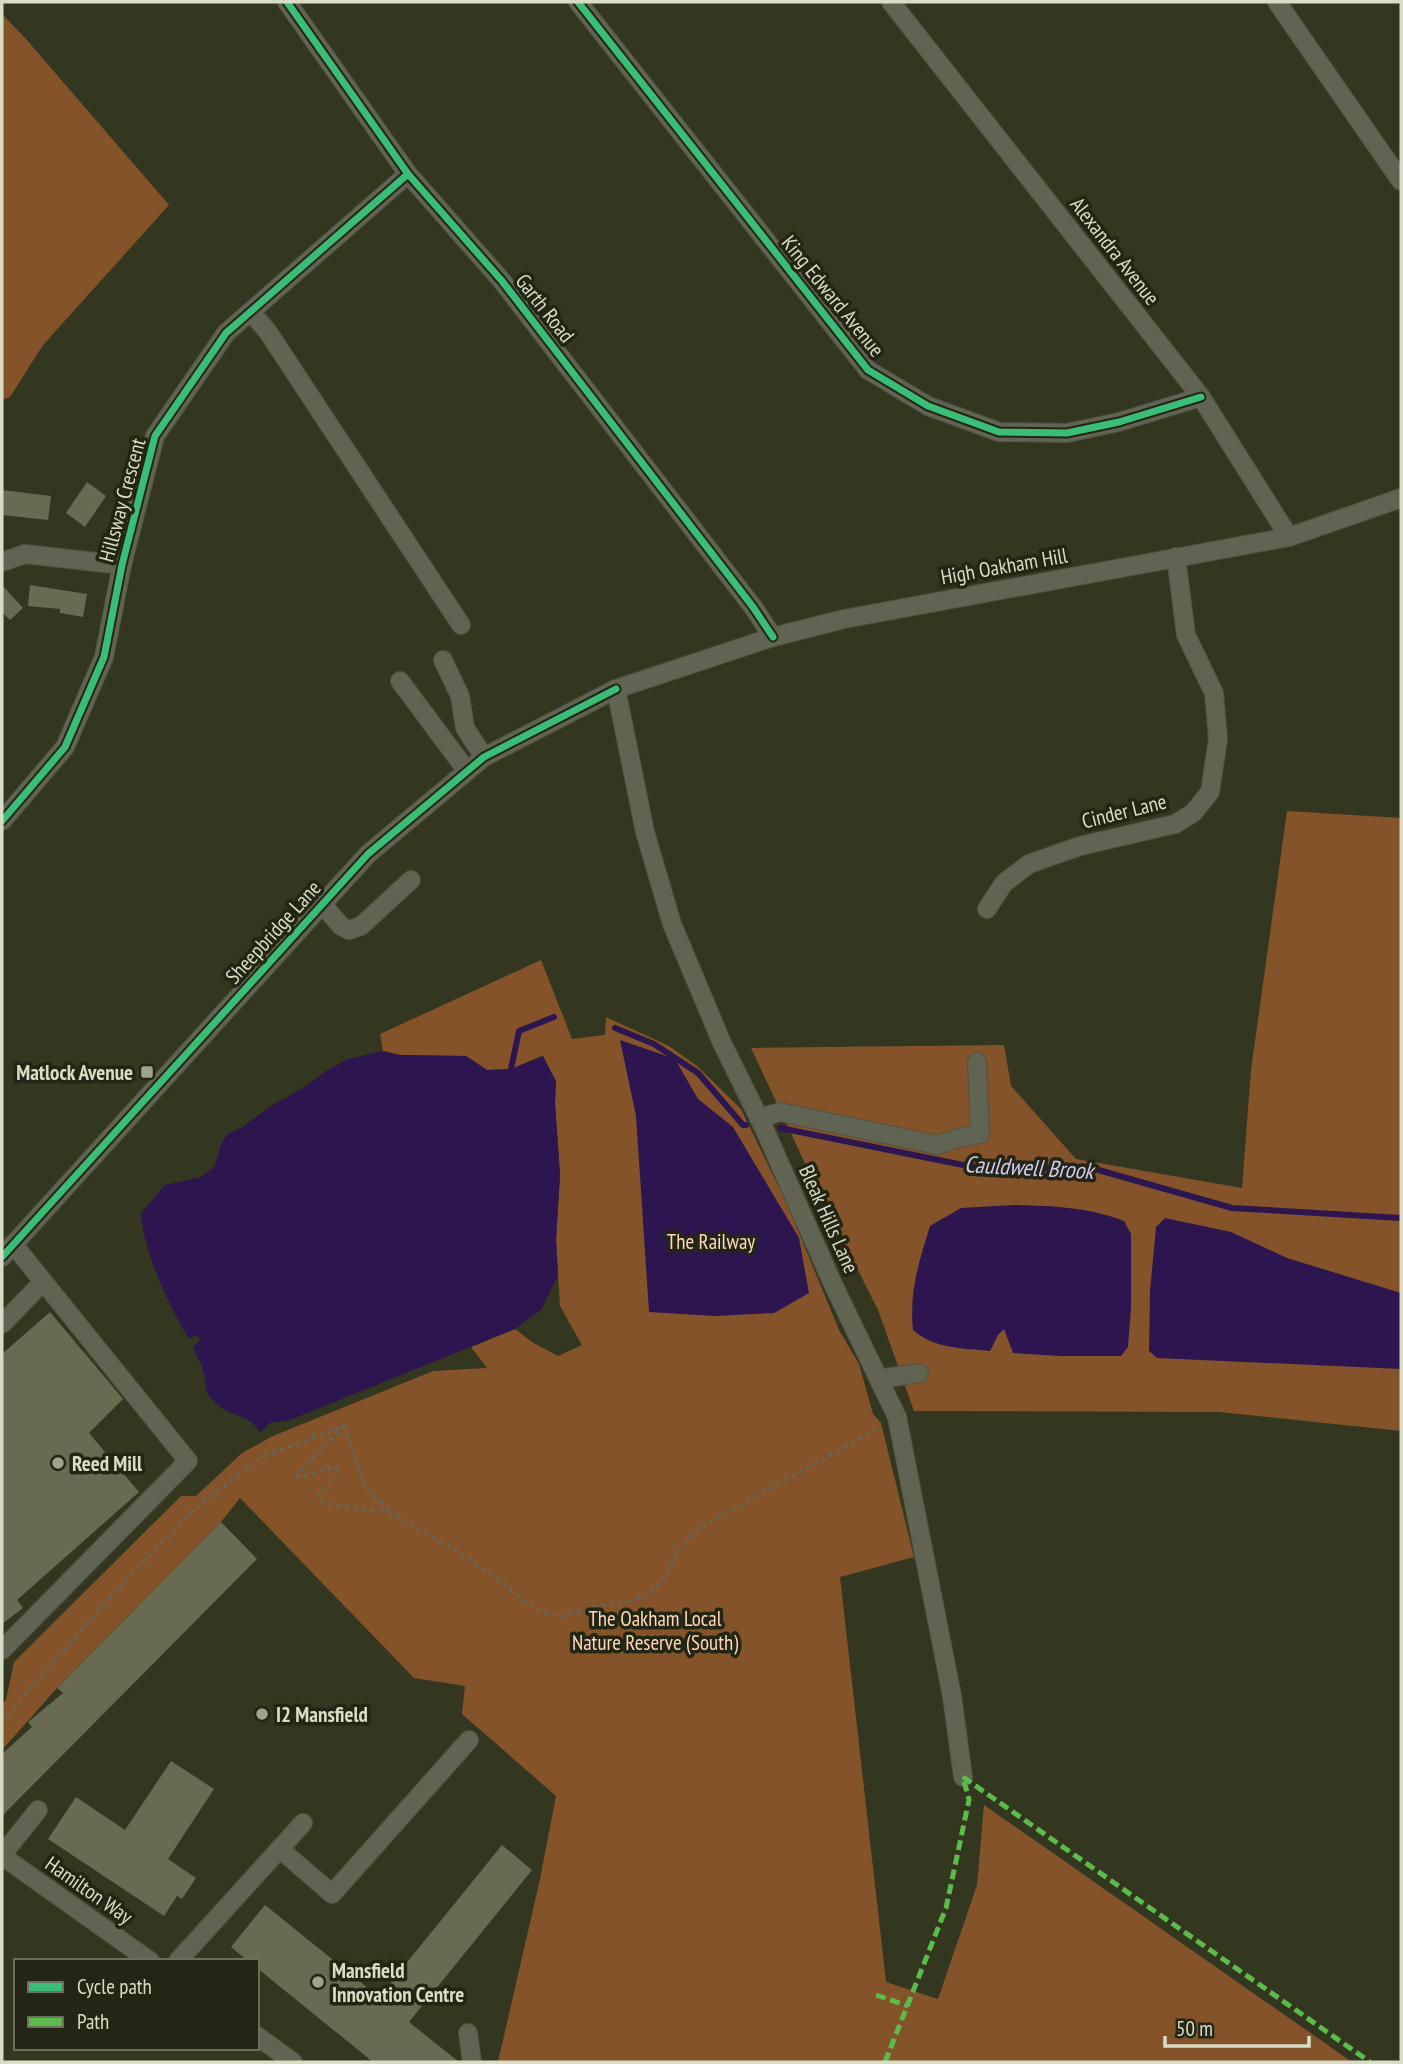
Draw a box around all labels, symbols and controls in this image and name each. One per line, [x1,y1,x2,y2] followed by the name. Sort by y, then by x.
[1064,192,1166,310] street label: Alexandra Avenue
[776,230,890,362] street label: King Edward Avenue
[510,268,580,348] street label: Garth Road
[93,435,152,565] street label: Hillsway Crescent
[939,542,1069,590] street label: High Oakham Hill
[1079,787,1169,835] street label: Cinder Lane
[219,875,327,989] street label: Sheepbridge Lane
[16,1059,133,1086] place label: Matlock Avenue
[139,1064,155,1080] marker: Matlock Avenue
[964,1149,1097,1185] water label: Cauldwell Brook
[793,1161,865,1277] street label: Bleak Hills Lane
[667,1228,755,1255] park label: The Railway
[72,1450,143,1477] place label: Reed Mill
[50,1455,66,1471] marker: Reed Mill
[572,1605,738,1656] park label: The Oakham Local Nature Reserve (South)
[276,1701,368,1728] place label: I2 Mansfield
[254,1706,270,1722] marker: I2 Mansfield
[40,1850,138,1930] street label: Hamilton Way
[332,1957,464,2008] place label: Mansfield Innovation Centre
[14,1959,259,2050] legend
[77,1973,152,2000] text: Cycle path
[310,1974,326,1990] marker: Mansfield Innovation Centre
[1165,2004,1308,2048] scale bar
[77,2008,109,2035] text: Path
[1176,2015,1213,2042] text: 50 m

